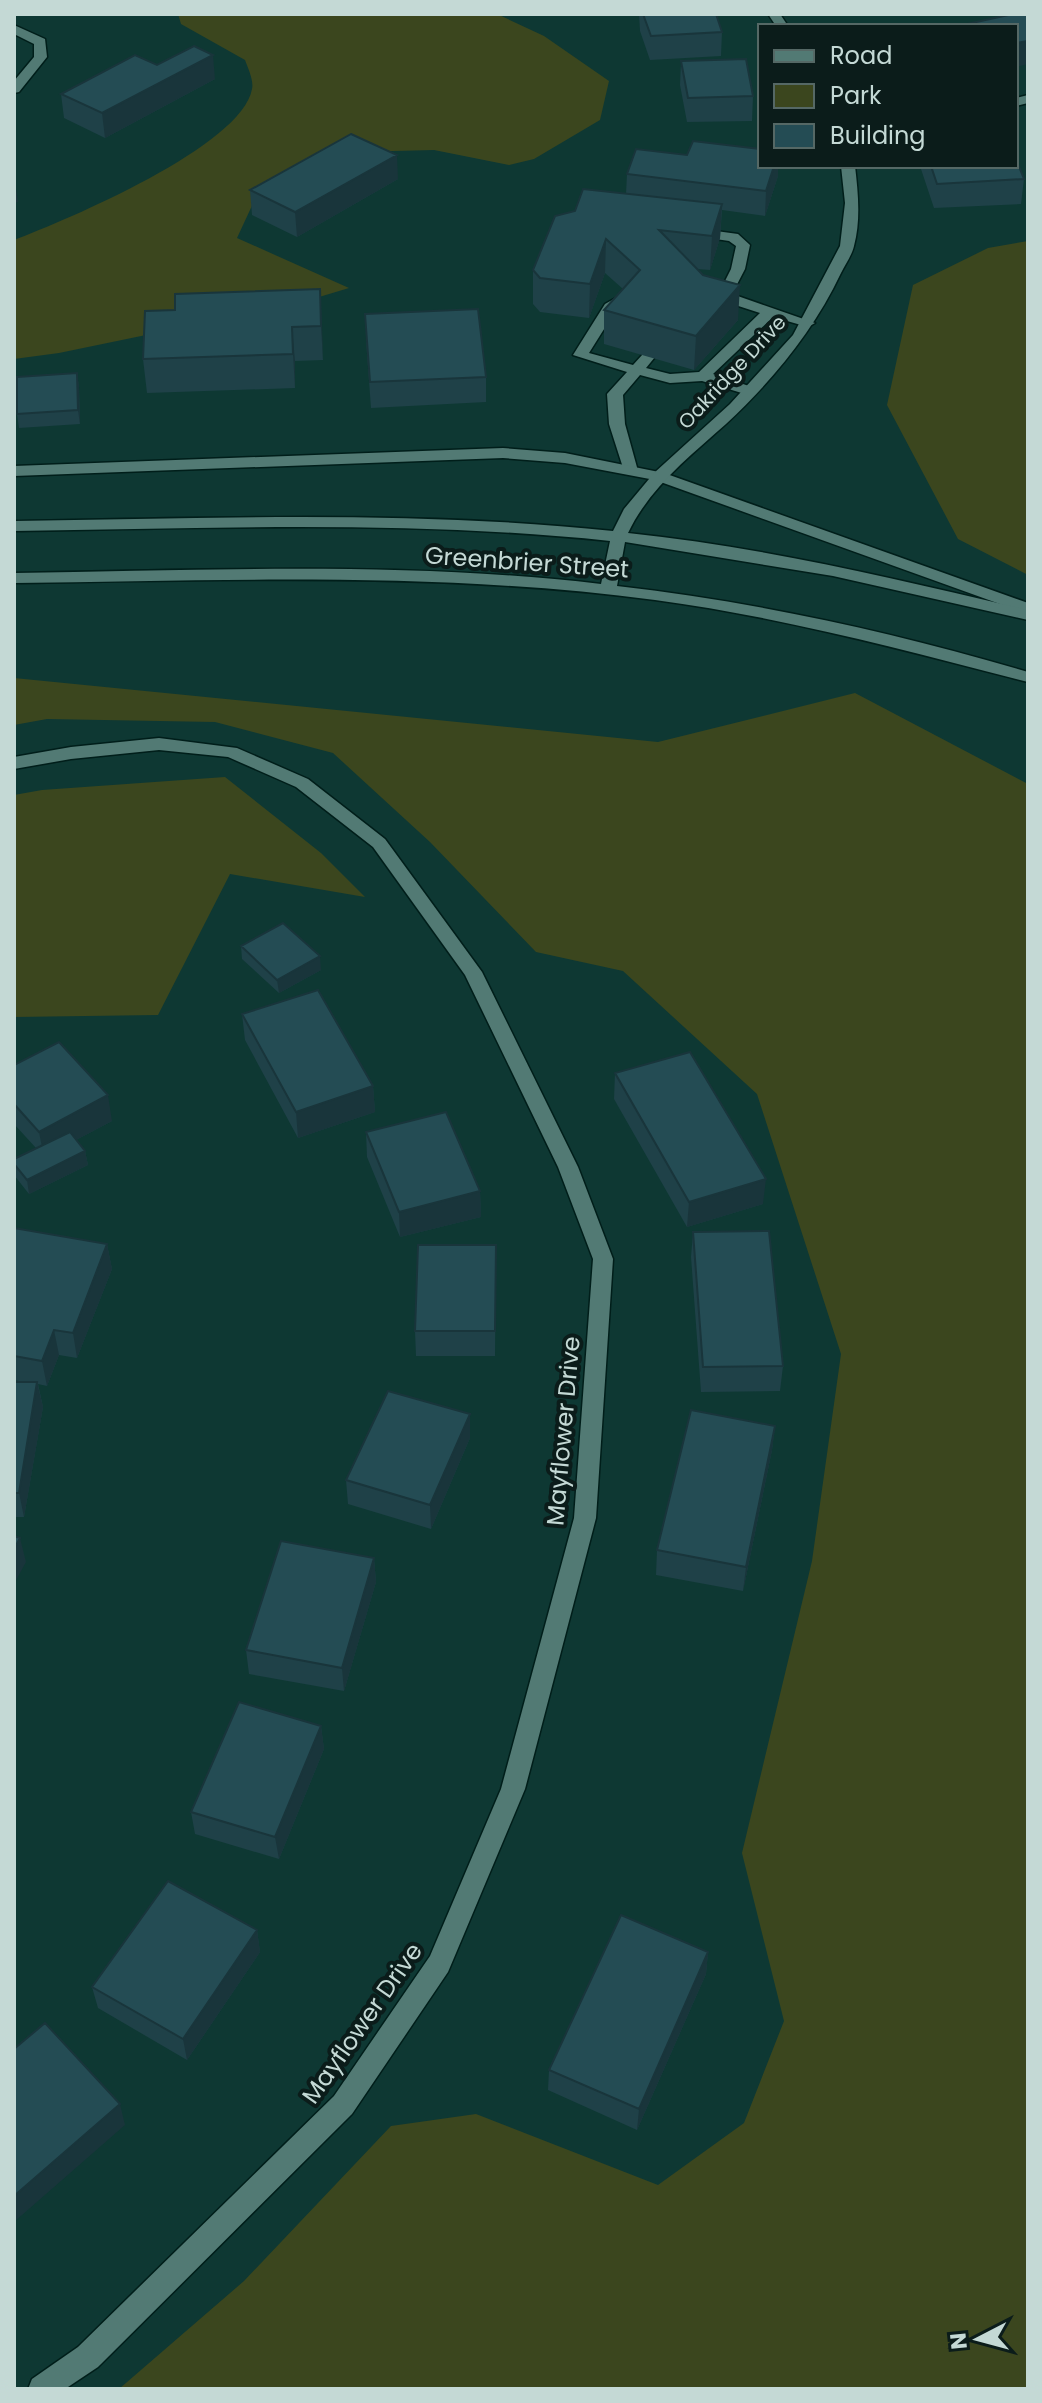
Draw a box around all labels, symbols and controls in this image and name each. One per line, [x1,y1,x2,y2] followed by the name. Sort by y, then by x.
[758,24,1018,168] legend
[830,39,892,72] text: Road
[830,79,882,112] text: Park
[830,119,926,152] text: Building
[672,309,792,435] street label: Oakridge Drive
[424,538,630,586] street label: Greenbrier Street
[538,1335,588,1527] street label: Mayflower Drive
[294,1936,430,2110] street label: Mayflower Drive
[938,2299,1018,2379] north arrow
[942,2331,975,2351] text: N

